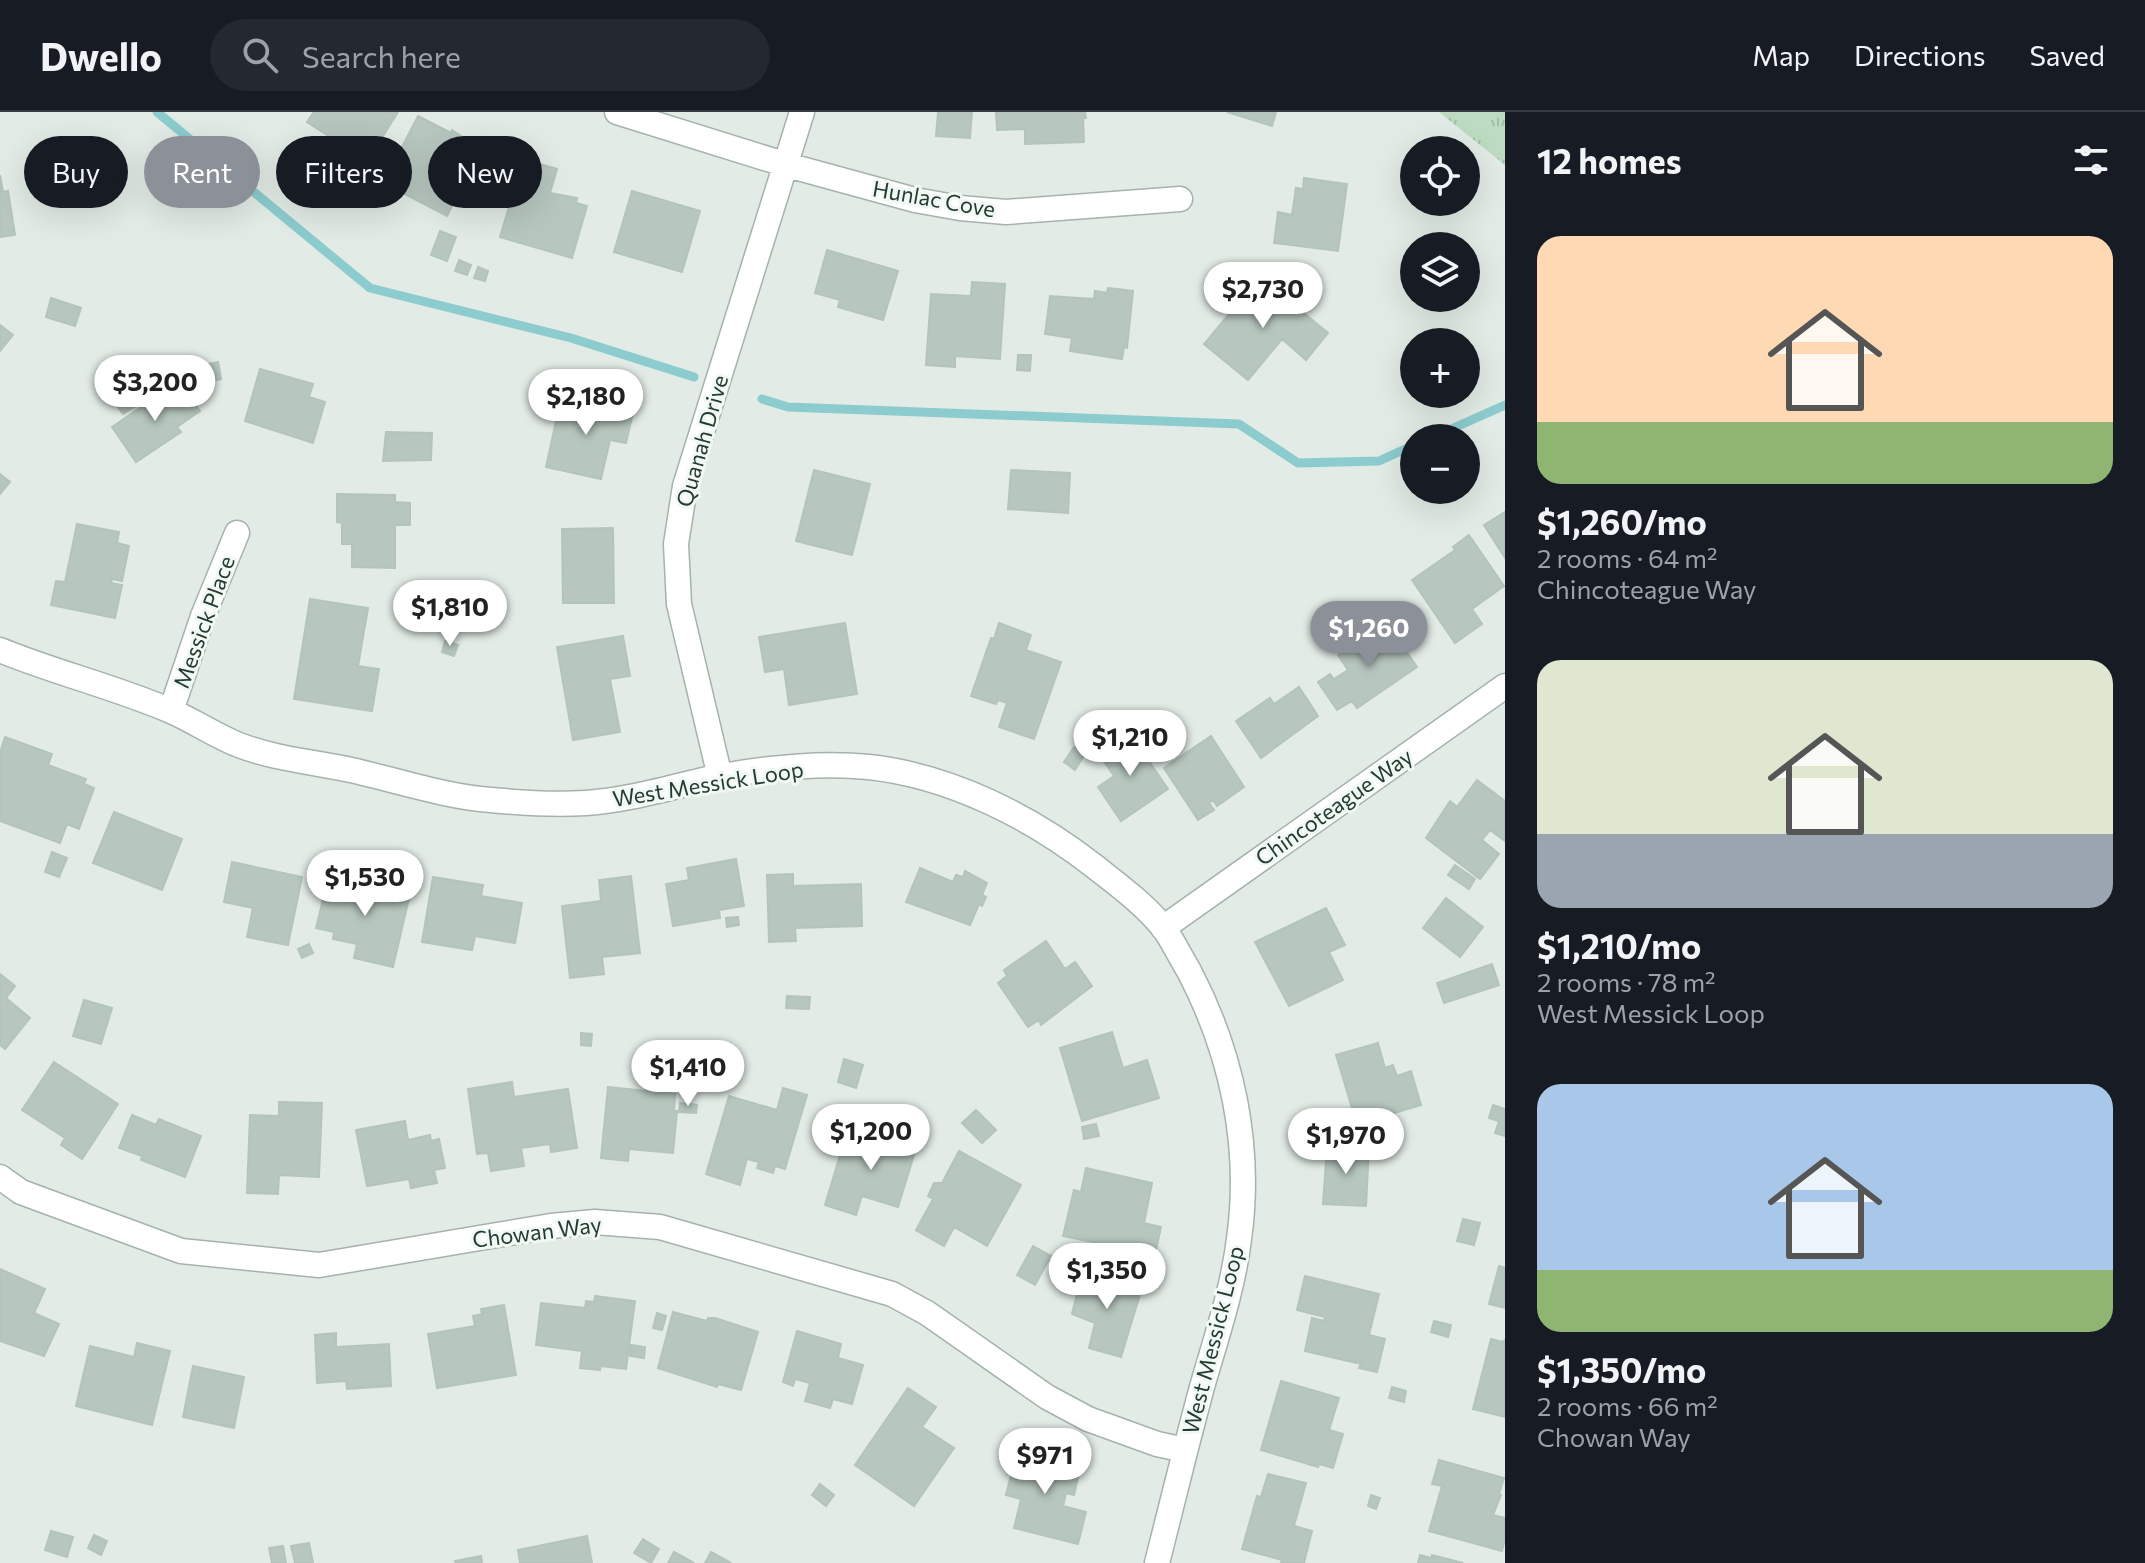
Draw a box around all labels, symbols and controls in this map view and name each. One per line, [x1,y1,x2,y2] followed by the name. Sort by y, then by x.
[210,19,770,91] search box
[40,32,162,79] text: Dwello
[238,33,282,77] icon: search
[302,37,461,74] text: Search here
[1752,38,1810,72] text: Map
[1854,38,1985,72] text: Directions
[2029,38,2105,72] text: Saved
[24,136,128,208] chip: Buy
[144,136,260,208] chip: Rent
[276,136,412,208] chip: Filters
[428,136,542,208] chip: New
[1400,136,1480,504] map controls
[1400,136,1480,216] button: locate
[2069,138,2113,182] icon: filters
[1537,139,1682,181] text: 12 homes
[871,174,997,223] street label: Hunlac Cove
[1400,232,1480,312] button: layers
[1198,262,1328,330] pin: $2,730
[1222,272,1304,303] text: $2,730
[1753,288,1897,432] icon: home
[1400,328,1480,408] button: +
[90,355,220,423] pin: $3,200
[112,365,198,396] text: $3,200
[521,369,651,437] pin: $2,180
[670,372,733,510] street label: Quanah Drive
[546,379,626,410] text: $2,180
[1400,424,1480,504] button: −
[1537,500,1707,542] text: $1,260/mo
[1537,542,1718,573] text: 2 rooms · 64 m²
[167,552,240,692] street label: Messick Place
[1537,573,1757,604] text: Chincoteague Way
[385,580,515,648] pin: $1,810
[411,590,489,621] text: $1,810
[1304,601,1434,669] pin: $1,260
[1328,611,1410,642] text: $1,260
[1065,710,1195,778] pin: $1,210
[1753,712,1897,856] icon: home
[1091,720,1169,751] text: $1,210
[1250,742,1418,871] street label: Chincoteague Way
[611,755,805,812] street label: West Messick Loop
[300,850,430,918] pin: $1,530
[325,860,405,891] text: $1,530
[1537,924,1701,966] text: $1,210/mo
[1537,966,1716,997] text: 2 rooms · 78 m²
[1537,997,1765,1028] text: West Messick Loop
[623,1040,753,1108] pin: $1,410
[649,1050,727,1081] text: $1,410
[806,1104,936,1172] pin: $1,200
[1281,1108,1411,1176] pin: $1,970
[830,1114,912,1145] text: $1,200
[1306,1118,1386,1149] text: $1,970
[1753,1136,1897,1280] icon: home
[471,1210,603,1253] street label: Chowan Way
[1042,1243,1172,1311] pin: $1,350
[1176,1243,1249,1437] street label: West Messick Loop
[1067,1253,1147,1284] text: $1,350
[1537,1348,1706,1390] text: $1,350/mo
[1537,1390,1718,1421] text: 2 rooms · 66 m²
[1537,1421,1691,1452] text: Chowan Way
[998,1428,1092,1496] pin: $971
[1017,1438,1073,1469] text: $971

